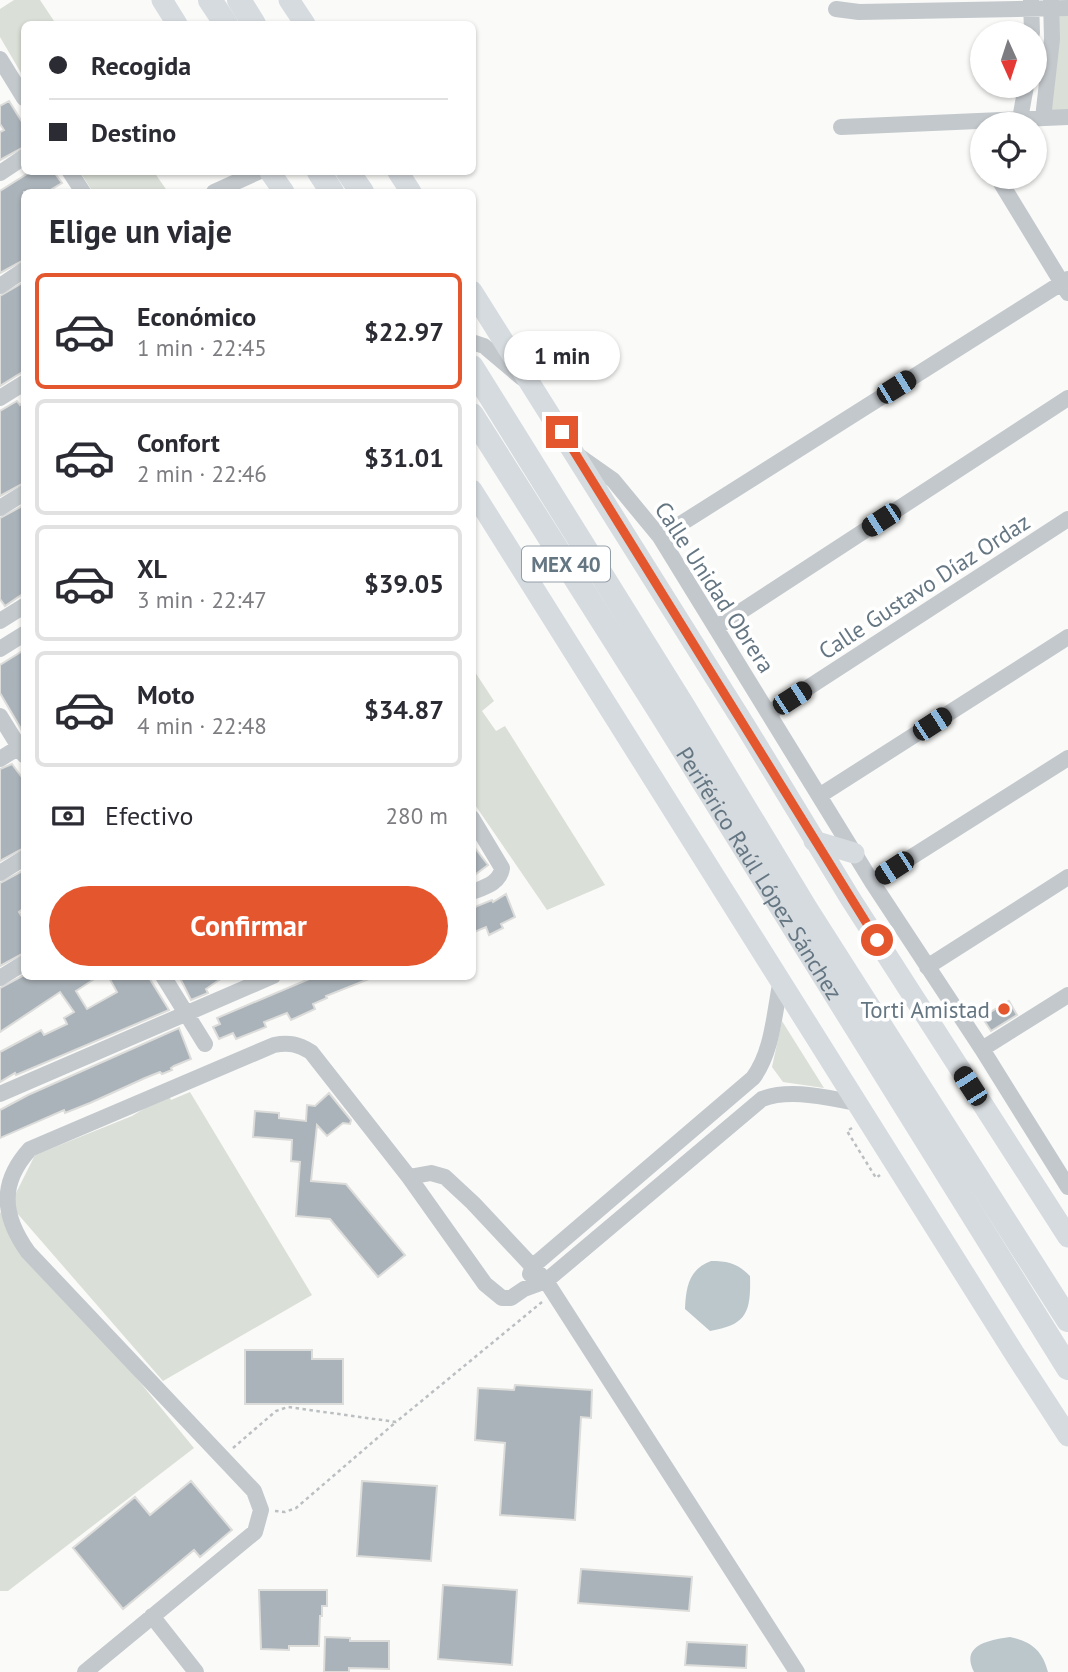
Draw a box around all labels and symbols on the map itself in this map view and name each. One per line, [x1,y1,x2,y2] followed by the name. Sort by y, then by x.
[970,21,1046,98] north arrow
[504,330,620,380] callout: 1 min
[873,367,920,407] car
[546,416,578,448] route end
[649,496,781,678] street label: Calle Unidad Obrera
[858,500,905,540] car
[813,507,1035,665] street label: Calle Gustavo Díaz Ordaz
[522,546,610,582] road number: MEX 40
[769,678,816,718] car
[909,704,956,744] car
[671,741,850,1005] street label: Periférico Raúl López Sánchez
[871,848,918,888] car
[861,924,893,956] route start
[860,995,990,1024] place label: Torti Amistad
[996,1001,1012,1017] marker: Torti Amistad
[950,1063,991,1109] car

